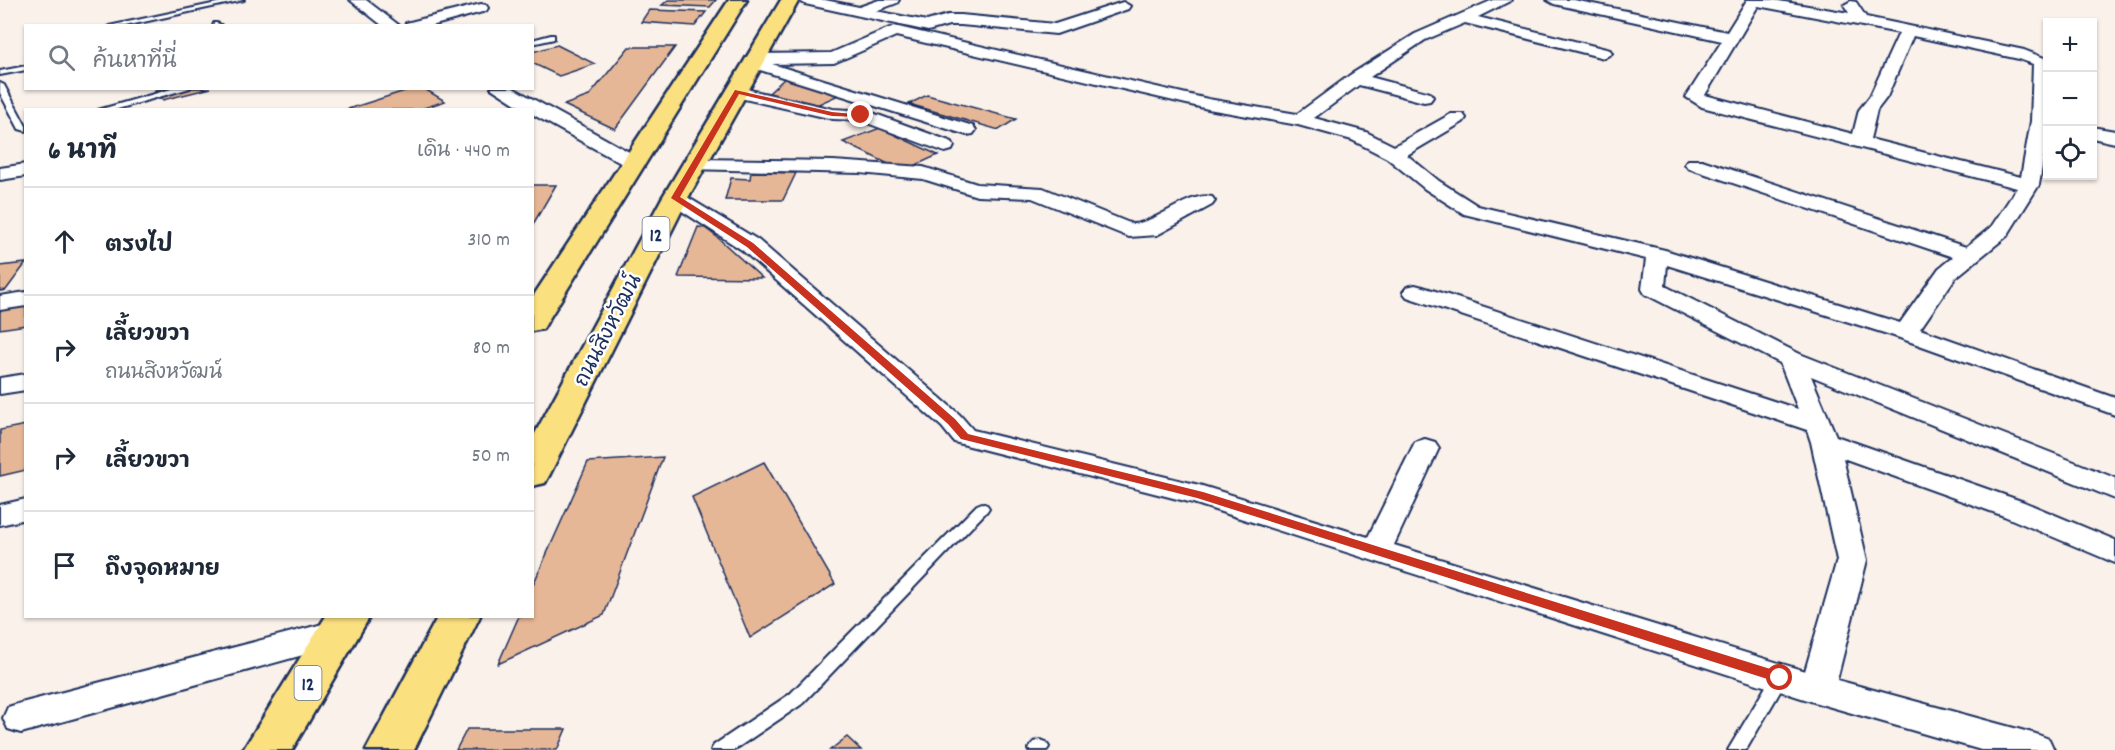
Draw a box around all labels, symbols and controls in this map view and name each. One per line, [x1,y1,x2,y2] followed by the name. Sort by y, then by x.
[2043,18,2097,180] map controls
[2043,18,2097,72] button: +
[24,24,534,90] search box
[45,41,78,74] icon: search
[93,47,177,78] text: ค้นหาที่นี่
[2043,72,2097,126] button: −
[847,101,873,127] route end
[2043,126,2097,180] button: locate
[48,134,117,171] text: 6 นาที
[417,138,510,166] text: เดิน · 440 m
[642,217,670,251] road number: 12
[48,225,81,258] icon: ahead
[468,227,510,255] text: 310 m
[105,231,173,262] text: ตรงไป
[568,269,651,393] street label: ถนนสิงหวัฒน์
[105,320,189,351] text: เลี้ยวขวา
[48,333,81,366] icon: right
[473,335,510,363] text: 80 m
[105,360,222,388] text: ถนนสิงหวัฒน์
[48,441,81,474] icon: right
[472,443,510,471] text: 50 m
[105,447,189,478] text: เลี้ยวขวา
[48,549,81,582] icon: arrive
[105,555,220,586] text: ถึงจุดหมาย
[1766,664,1792,690] route start
[294,666,322,700] road number: 12

